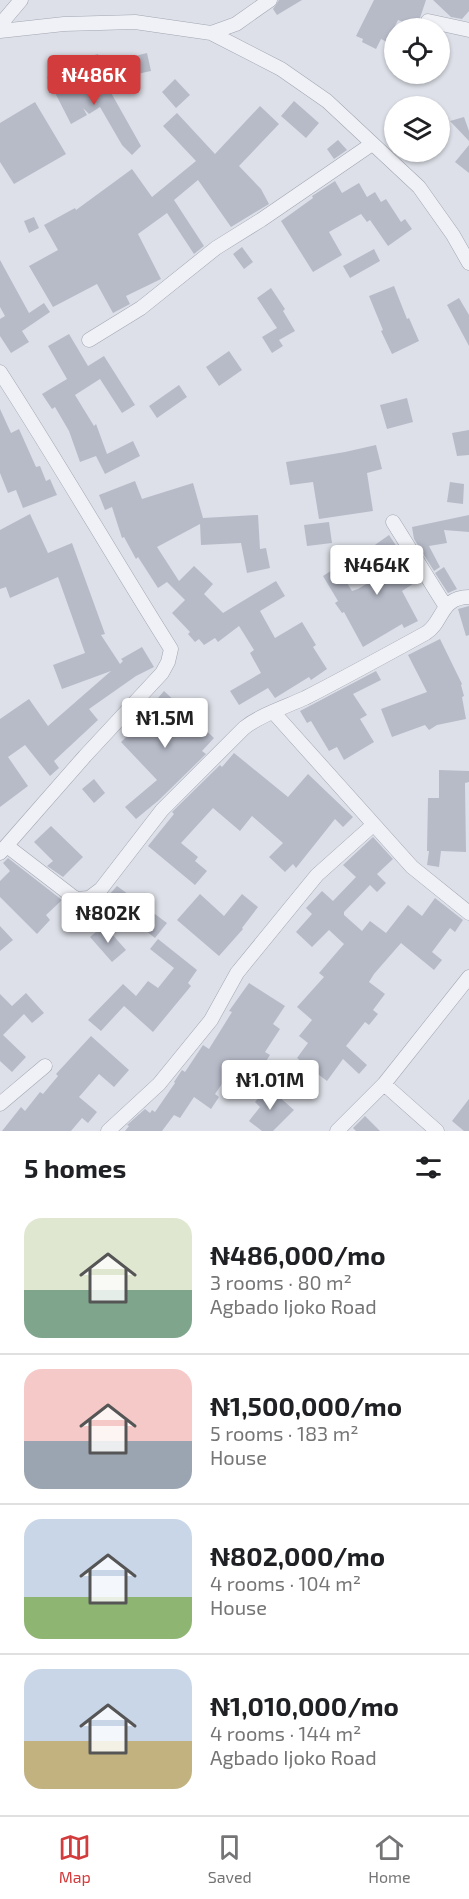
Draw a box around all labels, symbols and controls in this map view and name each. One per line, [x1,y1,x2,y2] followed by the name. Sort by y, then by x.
[384,18,450,162] map controls
[384,18,450,84] button: locate
[52,55,136,106] pin: ₦486K
[61,62,127,86] text: ₦486K
[384,96,450,162] button: layers
[335,545,419,596] pin: ₦464K
[344,552,410,576] text: ₦464K
[123,698,207,749] pin: ₦1.5M
[136,705,194,729] text: ₦1.5M
[66,893,150,944] pin: ₦802K
[76,900,140,924] text: ₦802K
[221,1060,319,1111] pin: ₦1.01M
[236,1067,304,1091] text: ₦1.01M
[412,1151,445,1184] icon: filters
[24,1152,126,1183] text: 5 homes
[210,1239,386,1270] text: ₦486,000/mo
[72,1242,144,1314] icon: home
[210,1270,352,1294] text: 3 rooms · 80 m²
[210,1294,377,1318] text: Agbado Ijoko Road
[210,1390,402,1421] text: ₦1,500,000/mo
[72,1393,144,1465] icon: home
[210,1421,358,1445] text: 5 rooms · 183 m²
[210,1445,267,1469] text: House
[210,1540,385,1571] text: ₦802,000/mo
[72,1543,144,1615] icon: home
[210,1571,361,1595] text: 4 rooms · 104 m²
[210,1595,267,1619] text: House
[210,1690,399,1721] text: ₦1,010,000/mo
[72,1693,144,1765] icon: home
[210,1721,361,1745] text: 4 rooms · 144 m²
[210,1745,377,1769] text: Agbado Ijoko Road
[58,1831,91,1886] tab: Map
[208,1831,252,1886] tab: Saved
[368,1831,411,1886] tab: Home

